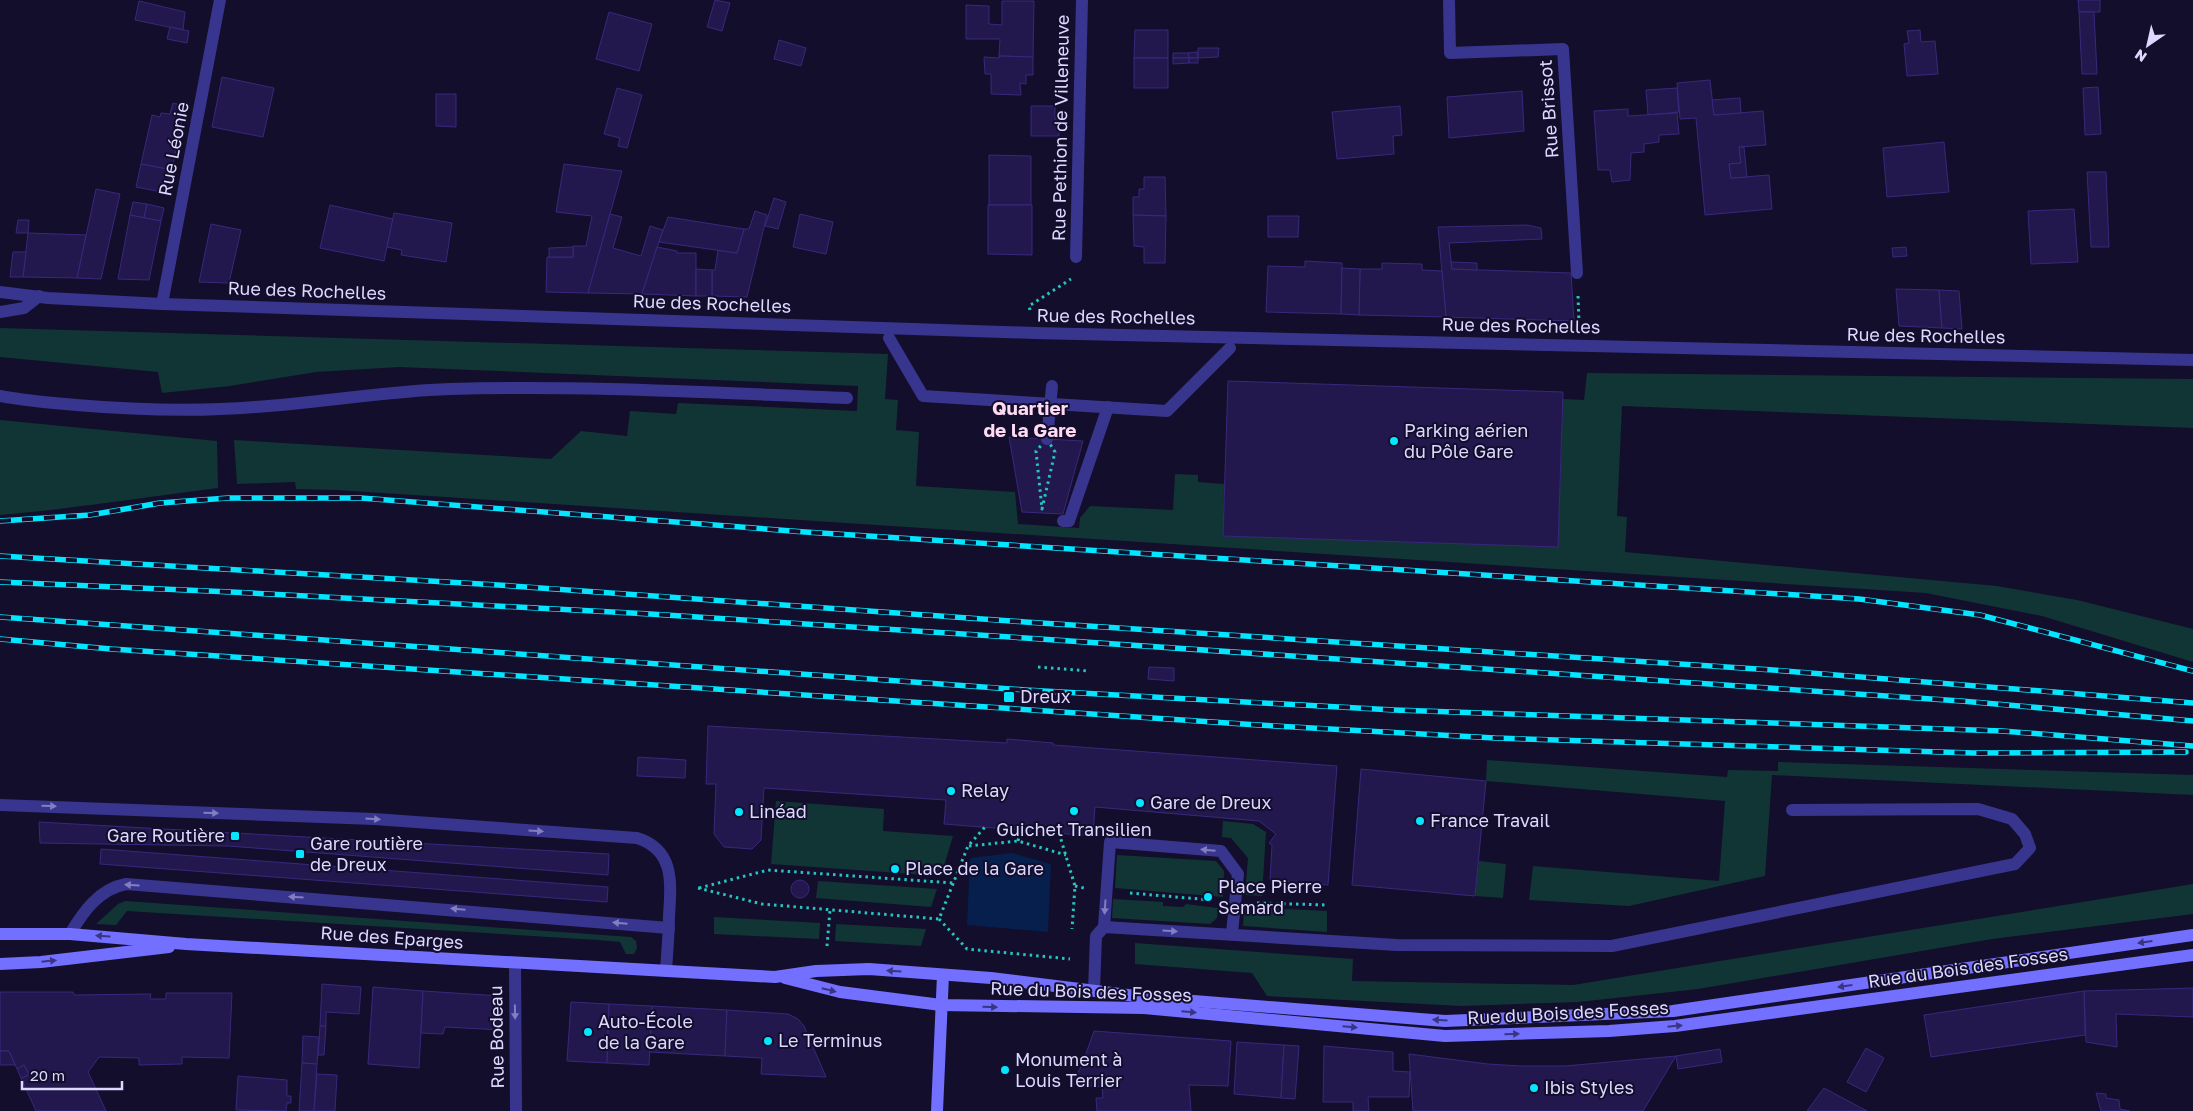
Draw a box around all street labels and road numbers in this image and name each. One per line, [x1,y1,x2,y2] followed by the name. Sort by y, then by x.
[1047,15,1073,241] street label: Rue Pethion de Villeneuve
[1534,59,1562,159] street label: Rue Brissot
[153,100,193,198] street label: Rue Léonie
[227,276,387,304] street label: Rue des Rochelles
[632,289,792,317] street label: Rue des Rochelles
[1036,304,1196,328] street label: Rue des Rochelles
[1441,313,1601,337] street label: Rue des Rochelles
[1846,323,2006,347] street label: Rue des Rochelles
[320,921,464,953] street label: Rue des Eparges
[1866,942,2069,992] street label: Rue du Bois des Fosses
[990,976,1192,1006] street label: Rue du Bois des Fosses
[484,985,508,1089] street label: Rue Bodeau
[1467,996,1669,1028] street label: Rue du Bois des Fosses

